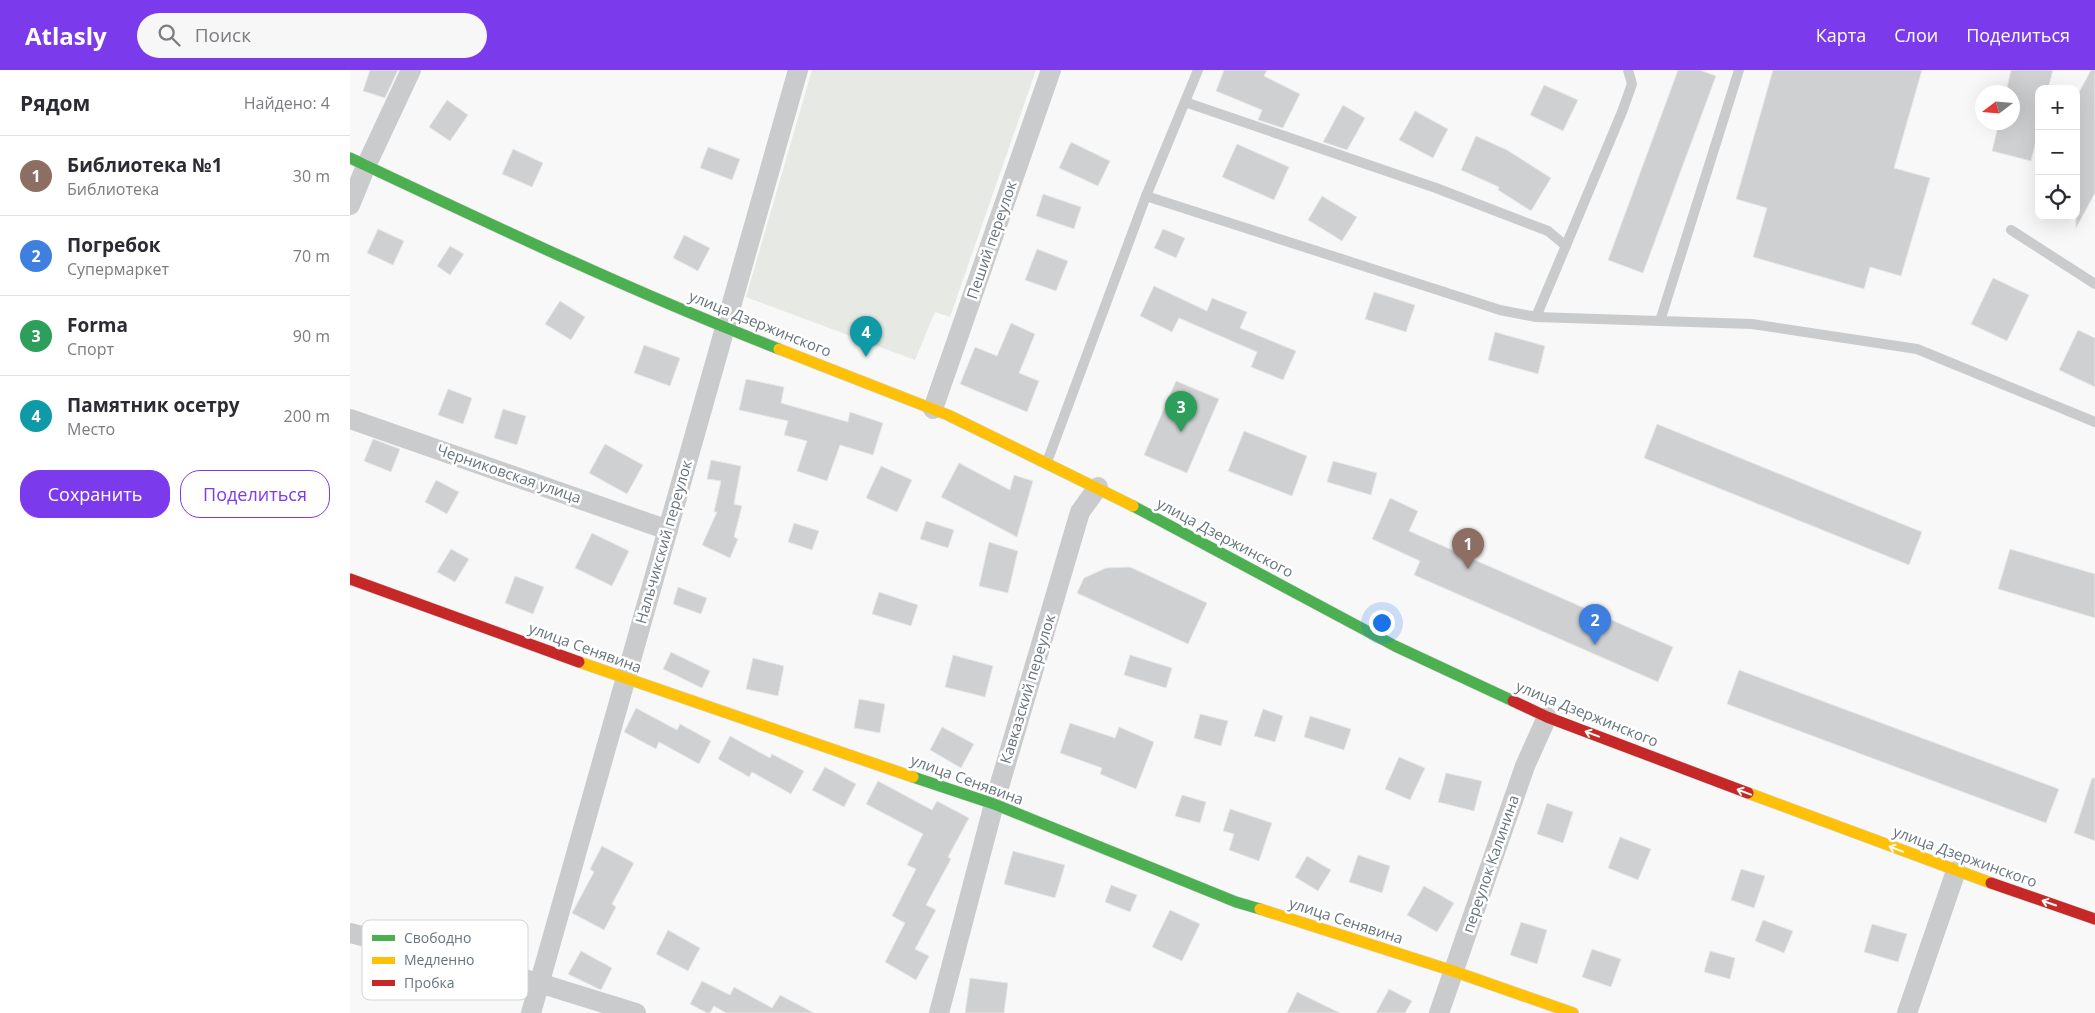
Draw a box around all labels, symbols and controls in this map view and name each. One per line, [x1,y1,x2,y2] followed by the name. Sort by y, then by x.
[137,13,487,58] search box
[25,19,107,52] text: Atlasly
[155,21,183,49] icon: search
[195,22,251,48] text: Поиск
[1816,23,1866,47] text: Карта
[1894,23,1938,47] text: Слои
[1966,23,2070,47] text: Поделиться
[1975,85,2020,130] north arrow
[2035,85,2080,220] map controls
[2035,85,2080,130] button: +
[20,89,90,117] text: Рядом
[244,92,330,114] text: Найдено: 4
[2035,130,2080,175] button: −
[67,152,223,178] text: Библиотека №1
[31,165,41,187] text: 1
[293,165,330,187] text: 30 m
[2035,175,2080,220] button: locate
[67,178,159,200] text: Библиотека
[961,178,1021,301] street label: Пеший переулок
[67,232,161,258] text: Погребок
[31,245,41,267] text: 2
[293,245,330,267] text: 70 m
[67,258,169,280] text: Супермаркет
[686,285,835,361] street label: улица Дзержинского
[67,312,128,338] text: Forma
[850,316,882,357] pin: 4
[31,325,41,347] text: 3
[293,325,330,347] text: 90 m
[67,338,114,360] text: Спорт
[1165,391,1197,432] pin: 3
[67,392,240,418] text: Памятник осетру
[31,405,41,427] text: 4
[284,405,330,427] text: 200 m
[67,418,115,440] text: Место
[435,439,584,507] street label: Черниковская улица
[630,457,696,626] street label: Нальчикский переулок
[20,470,170,518] button: Сохранить
[180,470,330,518] button: Поделиться
[1154,493,1297,582] street label: улица Дзержинского
[1452,528,1484,569] pin: 1
[1579,604,1611,645] pin: 2
[1369,610,1395,636] your location
[995,611,1059,766] street label: Кавказский переулок
[526,617,645,677] street label: улица Сенявина
[1513,675,1662,751] street label: улица Дзержинского
[1585,729,1600,738] one-way arrow
[908,749,1027,809] street label: улица Сенявина
[1737,786,1752,796] one-way arrow
[1457,792,1523,935] street label: переулок Калинина
[1891,821,2040,891] street label: улица Дзержинского
[1889,844,1904,853] one-way arrow
[1287,892,1406,948] street label: улица Сенявина
[2041,898,2057,908] one-way arrow
[362,920,528,1000] legend
[404,928,471,947] text: Свободно
[404,950,475,969] text: Медленно
[404,973,455,992] text: Пробка

